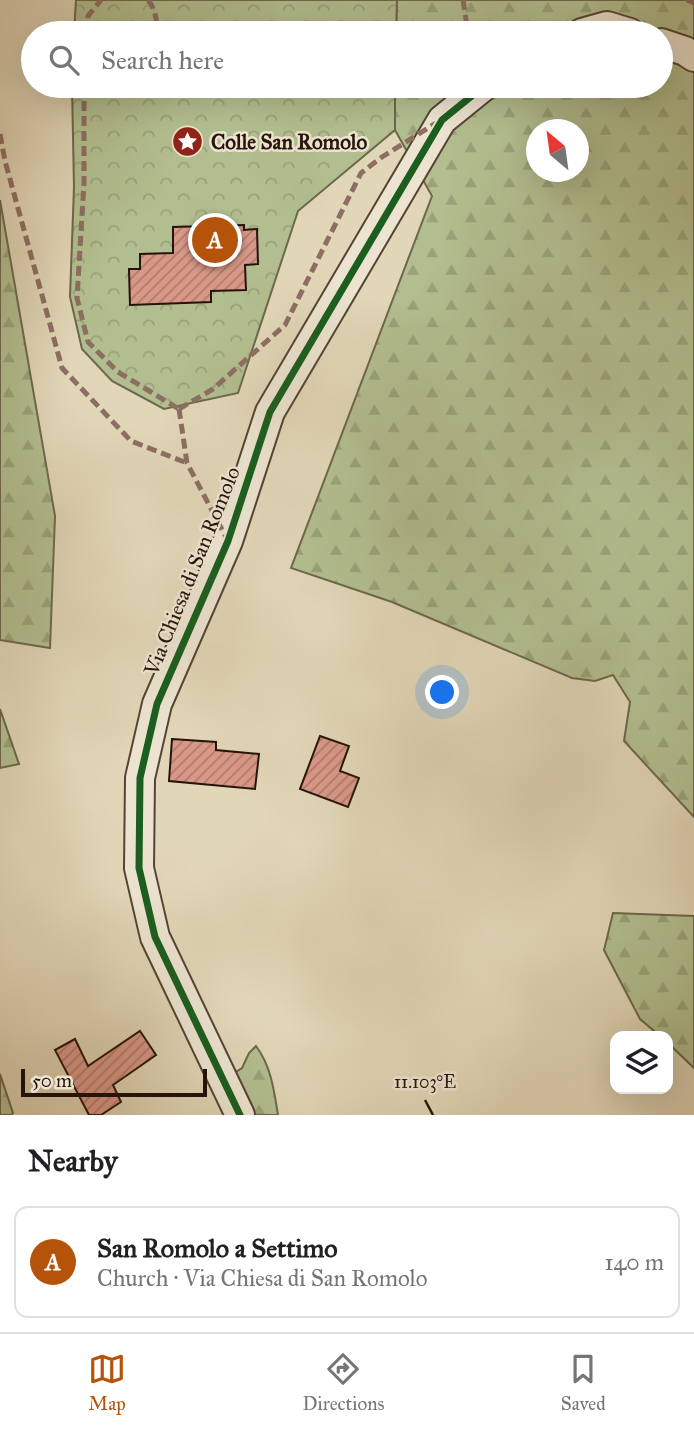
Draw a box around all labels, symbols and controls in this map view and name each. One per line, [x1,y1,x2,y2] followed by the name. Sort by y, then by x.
[21,21,673,98] search box
[45,41,83,79] icon: search
[101,44,224,76] text: Search here
[526,119,589,182] north arrow
[171,125,205,159] place icon: Colle San Romolo
[211,129,367,155] place label: Colle San Romolo
[192,214,238,266] pin: A
[138,463,246,680] street label: Via Chiesa di San Romolo
[425,675,459,709] your location
[610,1031,673,1094] map controls
[610,1031,673,1094] button: layers
[21,1066,206,1098] scale bar
[32,1069,72,1092] text: 50 m
[394,1071,456,1093] text: 11.103°E
[28,1143,118,1179] text: Nearby
[97,1232,338,1264] text: San Romolo a Settimo
[45,1248,61,1276] text: A
[604,1248,664,1276] text: 140 m
[97,1264,427,1292] text: Church · Via Chiesa di San Romolo
[88,1350,126,1415] tab: Map
[302,1350,384,1415] tab: Directions
[561,1350,606,1415] tab: Saved

